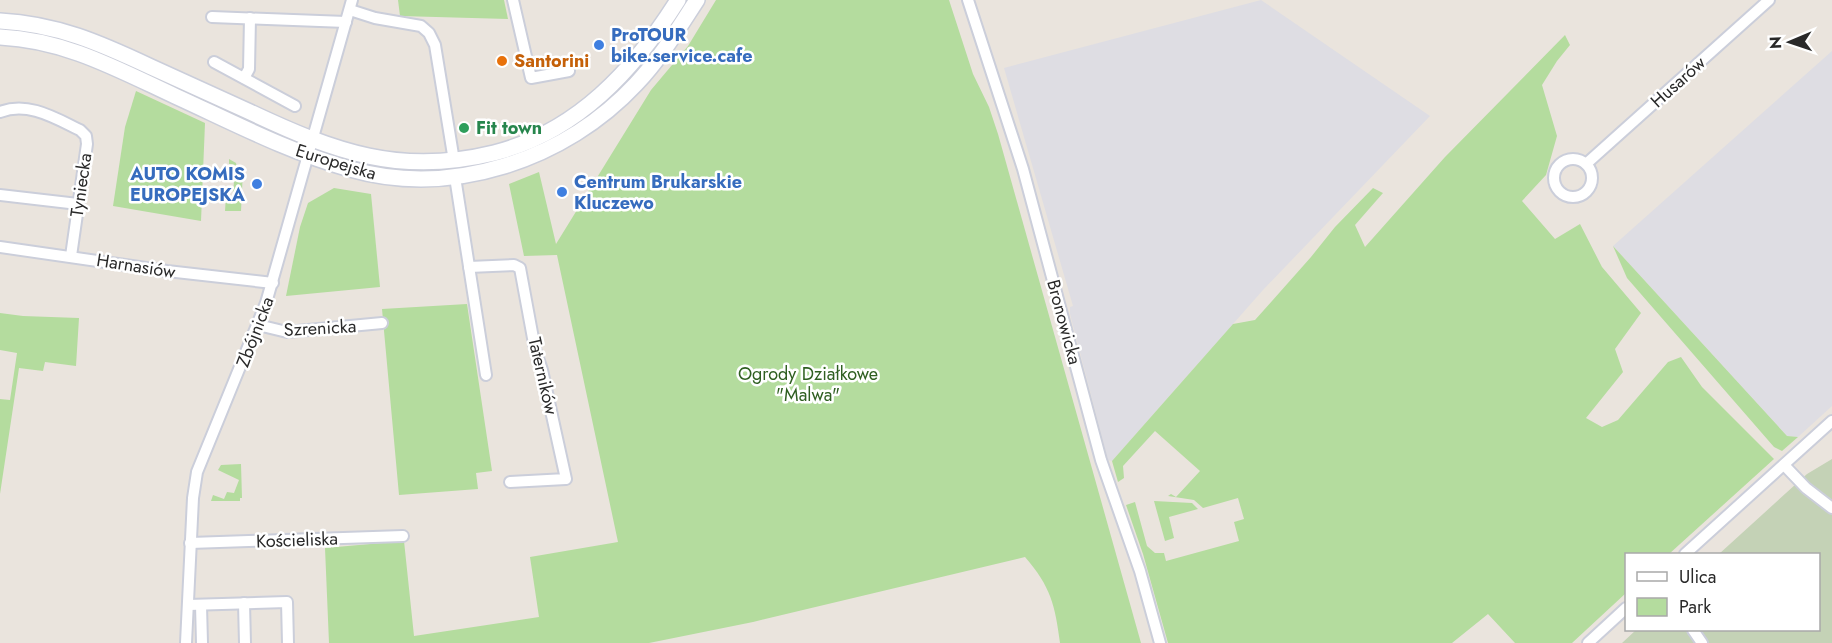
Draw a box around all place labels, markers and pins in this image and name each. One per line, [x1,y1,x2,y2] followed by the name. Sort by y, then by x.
[611,22,753,69] place label: ProTOUR bike.service.cafe
[592,38,606,52] marker: ProTOUR bike.service.cafe
[514,48,589,74] place label: Santorini
[495,54,509,68] marker: Santorini
[476,115,542,141] place label: Fit town
[457,121,471,135] marker: Fit town
[129,161,246,208] place label: AUTO KOMIS EUROPEJSKA
[574,169,742,216] place label: Centrum Brukarskie Kluczewo
[250,177,264,191] marker: AUTO KOMIS EUROPEJSKA
[555,185,569,199] marker: Centrum Brukarskie Kluczewo

